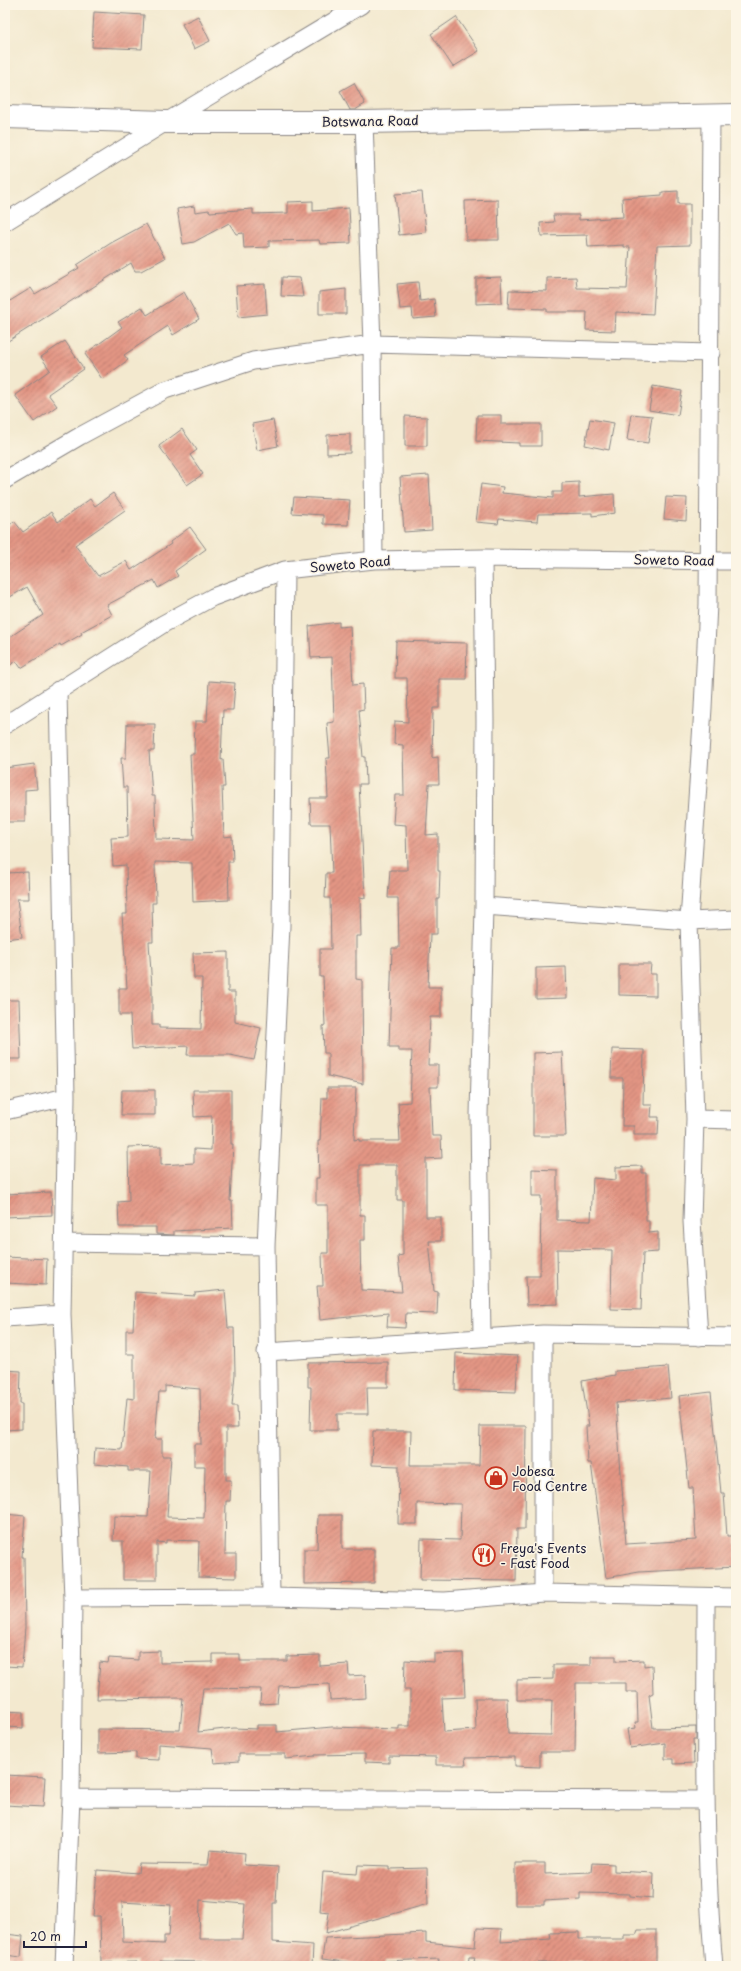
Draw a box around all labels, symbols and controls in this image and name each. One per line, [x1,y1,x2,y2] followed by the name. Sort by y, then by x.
[321,110,419,131] street label: Botswana Road
[633,549,715,570] street label: Soweto Road
[309,550,391,577] street label: Soweto Road
[512,1461,588,1495] place label: Jobesa Food Centre
[483,1465,509,1491] shop icon: Jobesa Food Centre
[500,1538,587,1572] place label: Freya's Events - Fast Food
[471,1542,497,1568] restaurant icon: Freya's Events - Fast Food
[24,1923,86,1949] scale bar
[30,1927,61,1945] text: 20 m

